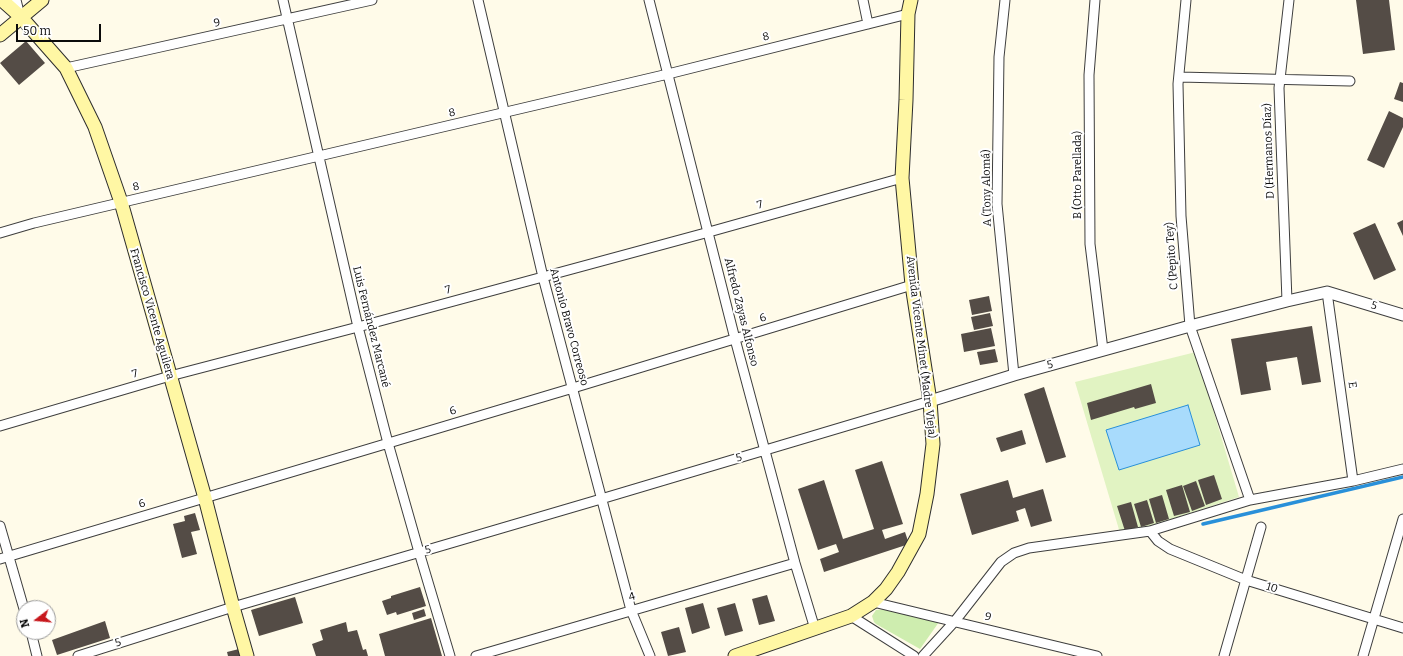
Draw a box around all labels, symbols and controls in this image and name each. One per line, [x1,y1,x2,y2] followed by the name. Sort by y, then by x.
[18,16,103,42] scale bar
[212,16,222,30] street label: 9
[23,24,51,38] text: 50 m
[761,30,771,44] street label: 8
[1261,103,1277,199] street label: D (Hermanos Díaz)
[447,106,457,120] street label: 8
[1071,131,1085,219] street label: B (Otto Parellada)
[980,149,994,227] street label: A (Tony Alomá)
[131,180,141,194] street label: 8
[756,198,764,212] street label: 7
[1163,222,1181,290] street label: C (Pepito Tey)
[127,247,177,381] street label: Francisco Vicente Aguilera
[903,255,939,439] street label: Avenida Vicente Minet (Madre Vieja)
[721,256,761,368] street label: Alfredo Zayas Alfonso
[350,265,392,389] street label: Luis Fernández Marcané
[547,267,591,387] street label: Antonio Bravo Correoso
[444,283,452,297] street label: 7
[1369,299,1379,313] street label: 5
[758,311,768,325] street label: 6
[1045,358,1055,372] street label: 5
[131,367,139,381] street label: 7
[1345,381,1359,389] street label: E
[448,404,458,418] street label: 6
[734,451,744,465] street label: 5
[137,497,147,511] street label: 6
[423,543,433,557] street label: 5
[1265,580,1279,596] street label: 10
[627,590,637,604] street label: 4
[16,600,56,640] north arrow
[983,610,993,624] street label: 9
[18,617,32,629] text: N
[113,636,123,650] street label: 5

